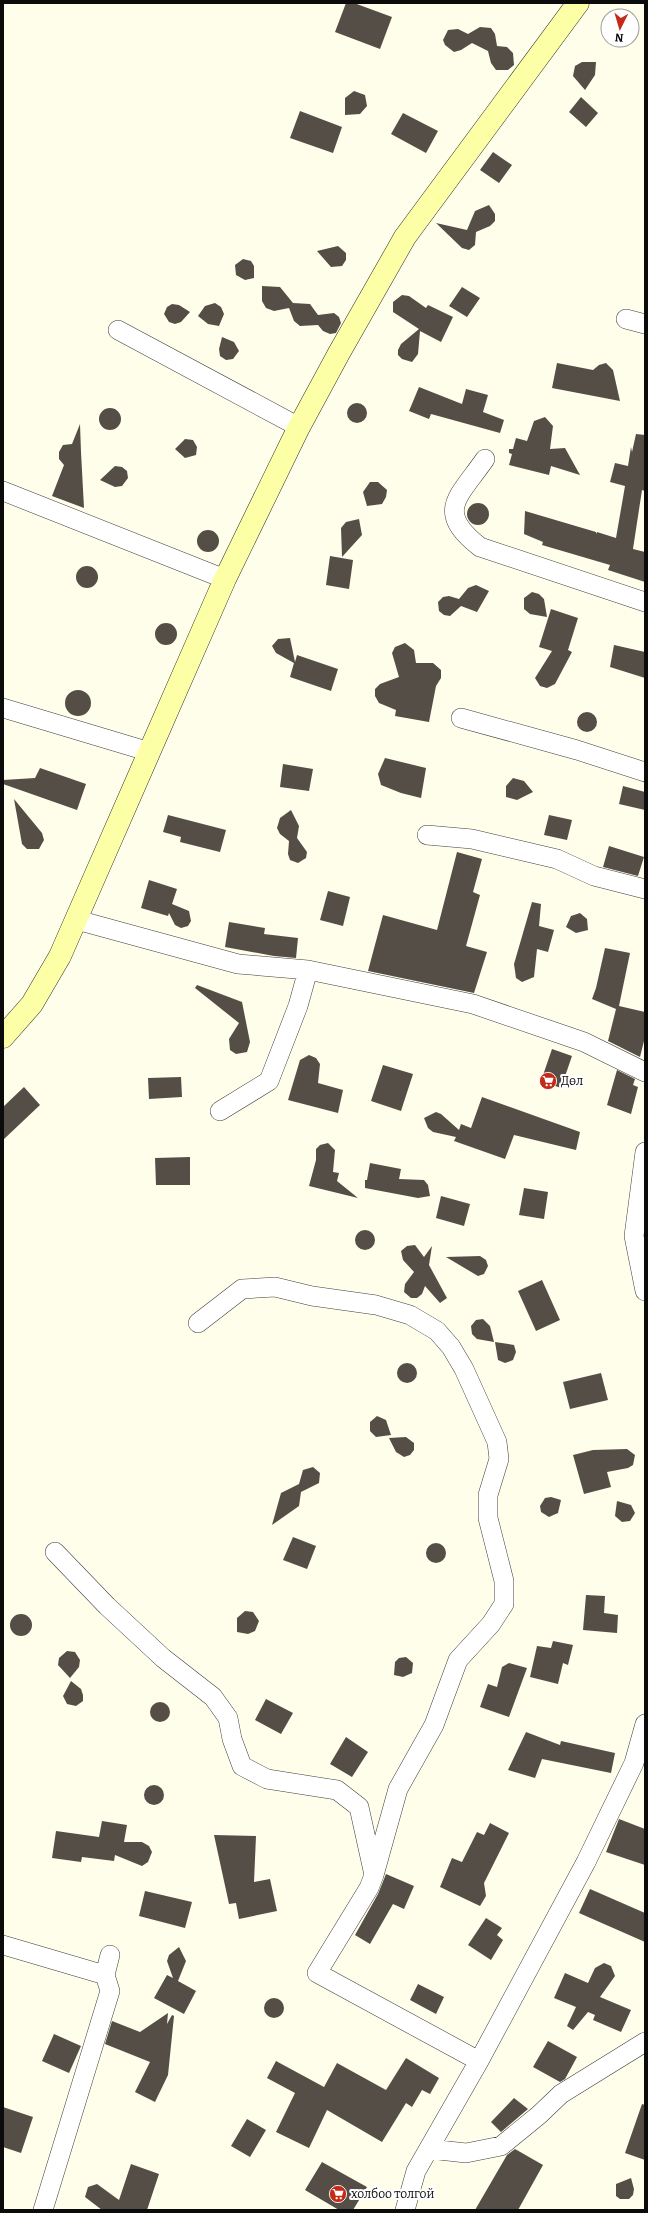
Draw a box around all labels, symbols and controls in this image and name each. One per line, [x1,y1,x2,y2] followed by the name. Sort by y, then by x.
[600,8,640,48] north arrow
[614,31,624,44] text: N
[538,1071,558,1091] supermarket icon: Дөл
[561,1074,583,1088] place label: Дөл
[328,2184,348,2204] supermarket icon: холбоо толгой
[351,2187,434,2201] place label: холбоо толгой

